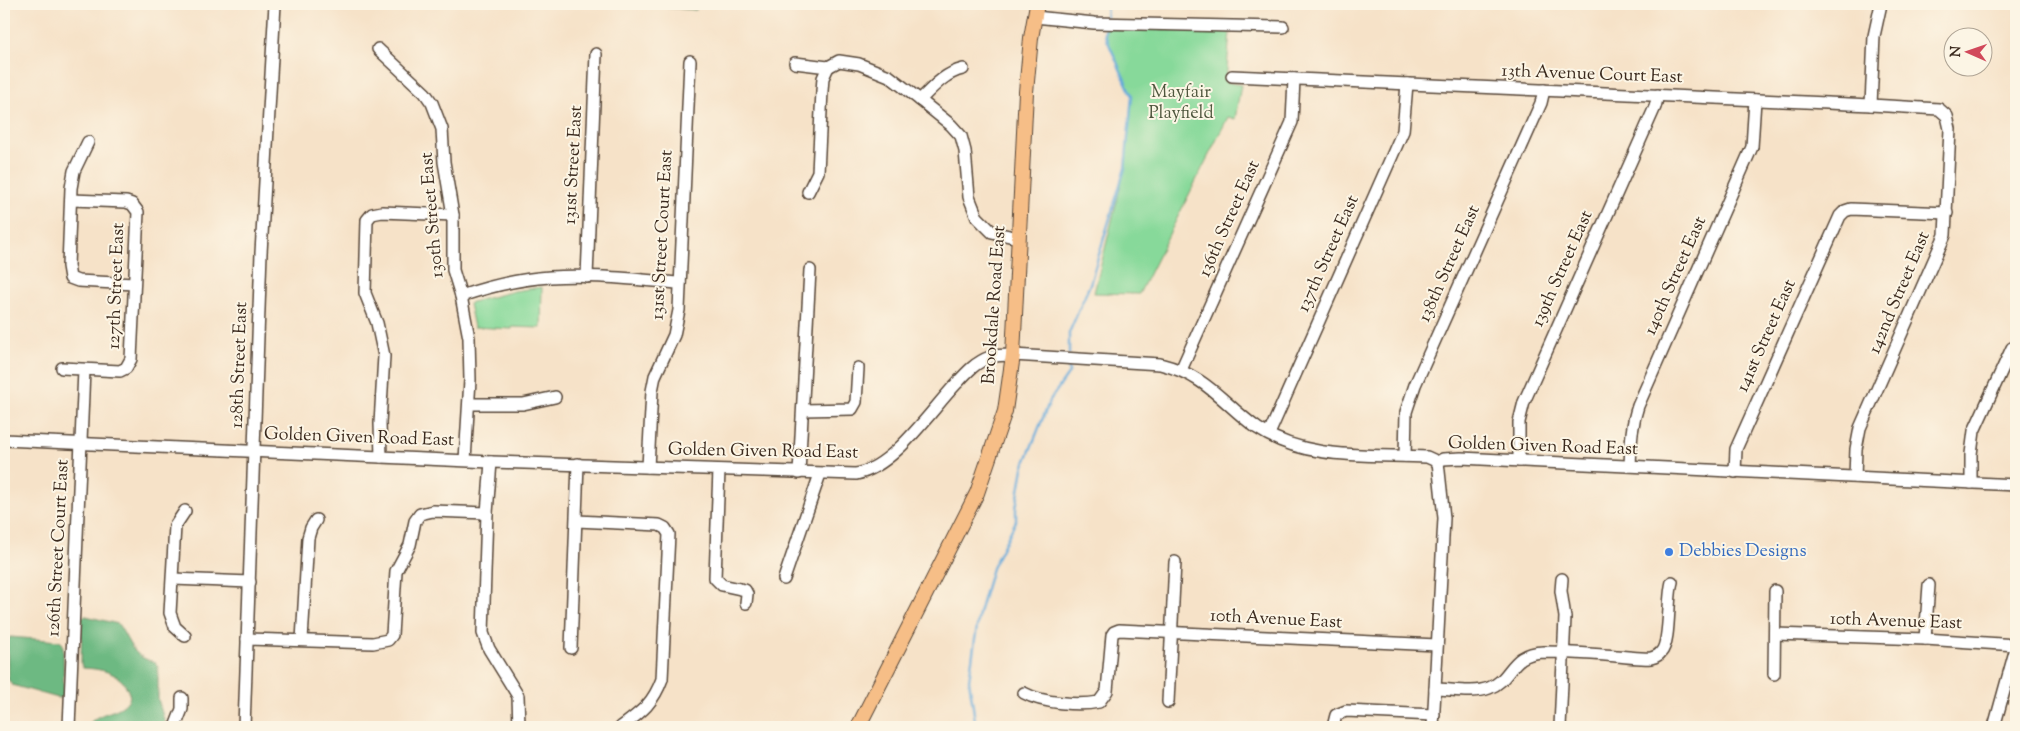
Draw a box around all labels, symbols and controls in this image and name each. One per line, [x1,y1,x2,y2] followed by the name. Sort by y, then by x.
[1942,28,1992,78] north arrow
[1947,46,1967,58] text: N
[1501,59,1683,91] street label: 13th Avenue Court East
[1148,80,1214,127] park label: Mayfair Playfield
[558,105,590,225] street label: 131st Street East
[646,149,680,321] street label: 131st Street Court East
[415,151,451,279] street label: 130th Street East
[1193,156,1267,282] street label: 136th Street East
[1292,191,1366,317] street label: 137th Street East
[1413,201,1487,327] street label: 138th Street East
[1526,207,1600,331] street label: 139th Street East
[1638,212,1714,340] street label: 140th Street East
[102,222,132,350] street label: 127th Street East
[976,225,1014,385] street label: Brookdale Road East
[1862,228,1938,358] street label: 142nd Street East
[1730,275,1804,397] street label: 141st Street East
[225,301,255,429] street label: 128th Street East
[263,422,455,454] street label: Golden Given Road East
[1447,431,1639,463] street label: Golden Given Road East
[668,437,858,467] street label: Golden Given Road East
[41,459,77,637] street label: 126th Street Court East
[1679,539,1807,565] place label: Debbies Designs
[1663,546,1675,558] marker: Debbies Designs
[1209,604,1343,636] street label: 10th Avenue East
[1829,607,1963,637] street label: 10th Avenue East

